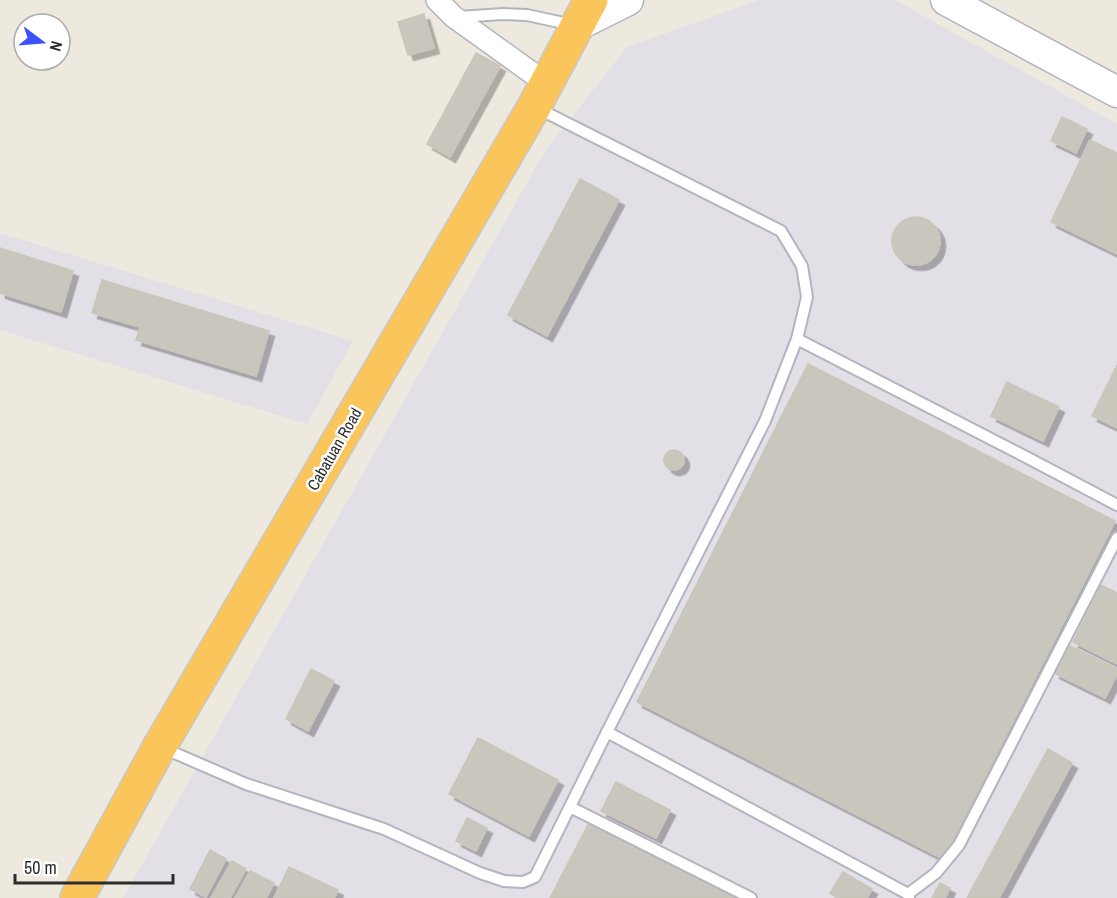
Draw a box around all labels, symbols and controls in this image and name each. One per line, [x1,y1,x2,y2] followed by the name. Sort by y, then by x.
[12,12,72,72] north arrow
[45,39,68,54] text: N
[301,404,367,494] street label: Cabatuan Road
[15,847,172,885] scale bar
[24,855,57,880] text: 50 m

